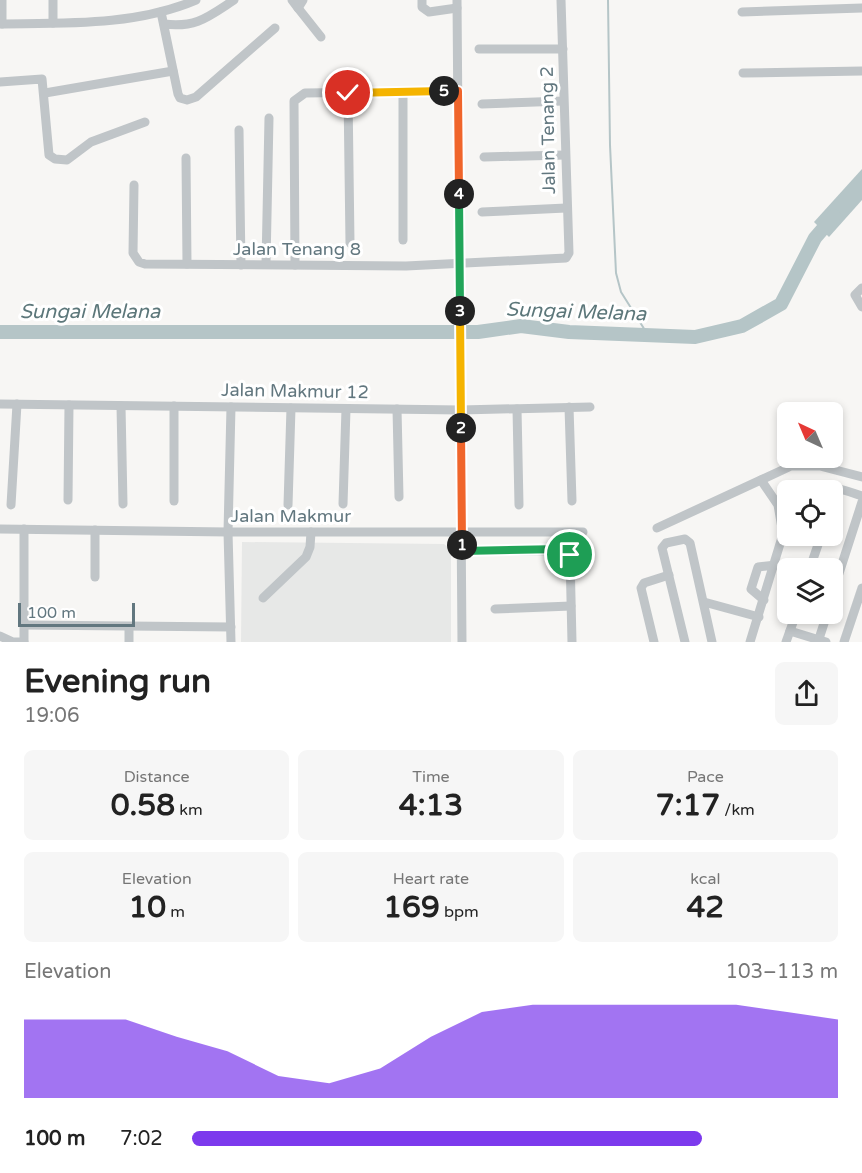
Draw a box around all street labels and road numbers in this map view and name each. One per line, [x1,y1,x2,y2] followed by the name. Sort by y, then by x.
[536,66,560,194] street label: Jalan Tenang 2
[233,238,361,260] street label: Jalan Tenang 8
[221,379,369,403] street label: Jalan Makmur 12
[231,505,351,527] street label: Jalan Makmur

